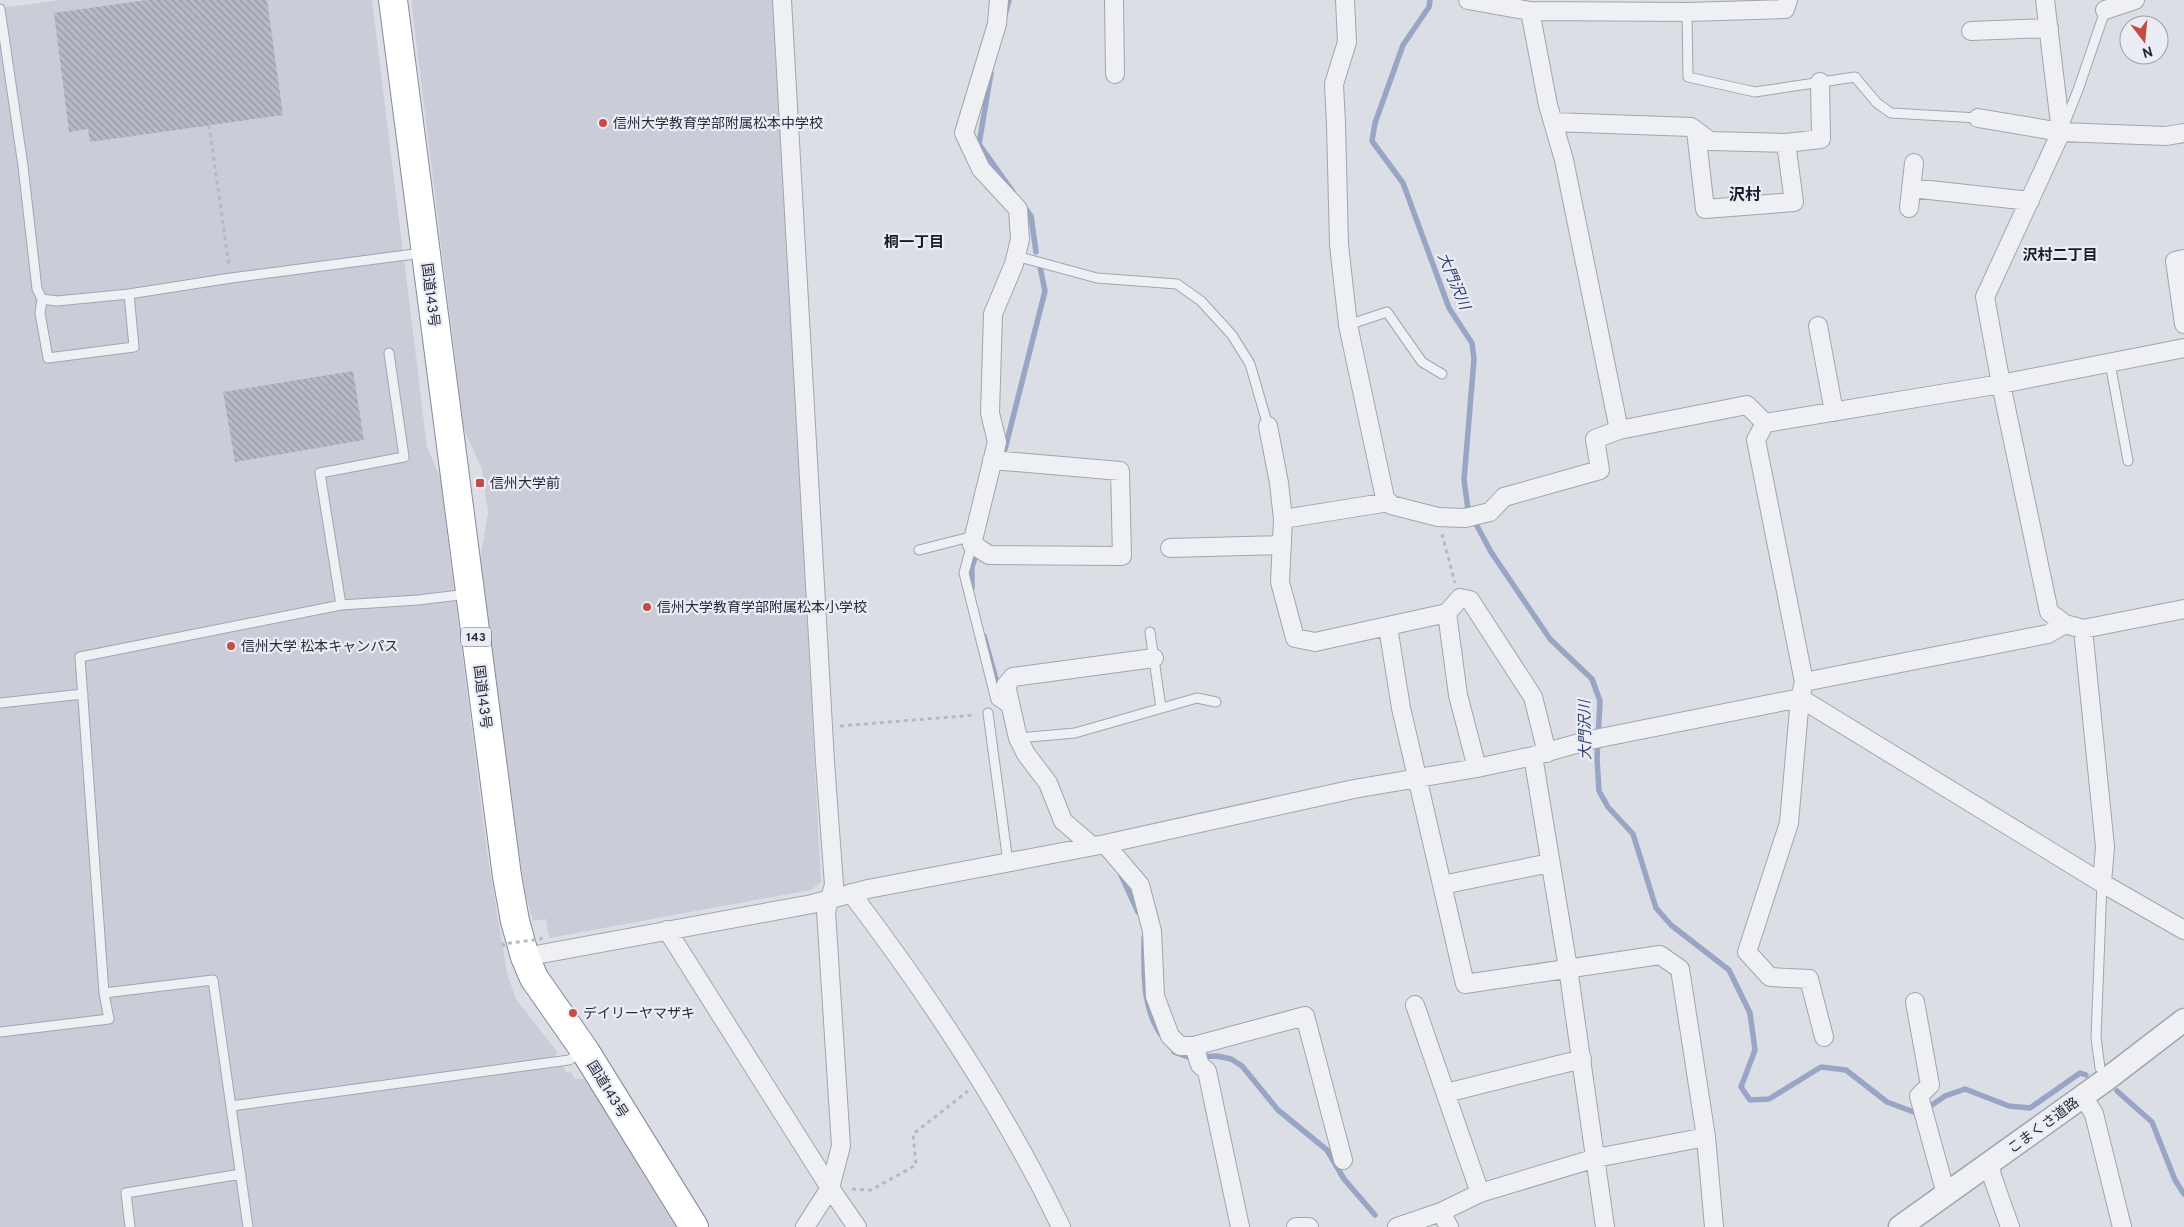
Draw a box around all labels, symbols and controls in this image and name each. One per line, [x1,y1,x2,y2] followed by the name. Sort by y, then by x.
[2119,15,2169,65] north arrow
[2140,41,2154,61] text: N
[613,115,823,133] place label: 信州大学教育学部附属松本中学校
[597,117,609,129] marker: 信州大学教育学部附属松本中学校
[1729,185,1761,206] district label: 沢村
[884,234,944,253] district label: 桐一丁目
[2022,246,2098,266] district label: 沢村二丁目
[1432,250,1474,315] water label: 大門沢川
[417,262,442,328] street label: 国道143号
[490,475,560,493] place label: 信州大学前
[474,477,486,489] marker: 信州大学前
[657,599,867,617] place label: 信州大学教育学部附属松本小学校
[641,601,653,613] marker: 信州大学教育学部附属松本小学校
[461,628,491,646] road number: 143
[241,638,398,656] place label: 信州大学 松本キャンパス
[225,640,237,652] marker: 信州大学 松本キャンパス
[469,664,494,730] street label: 国道143号
[1576,698,1597,760] water label: 大門沢川
[583,1006,695,1023] place label: デイリーヤマザキ
[567,1007,579,1019] marker: デイリーヤマザキ
[583,1058,631,1121] street label: 国道143号
[2005,1095,2083,1158] street label: こまくさ道路

